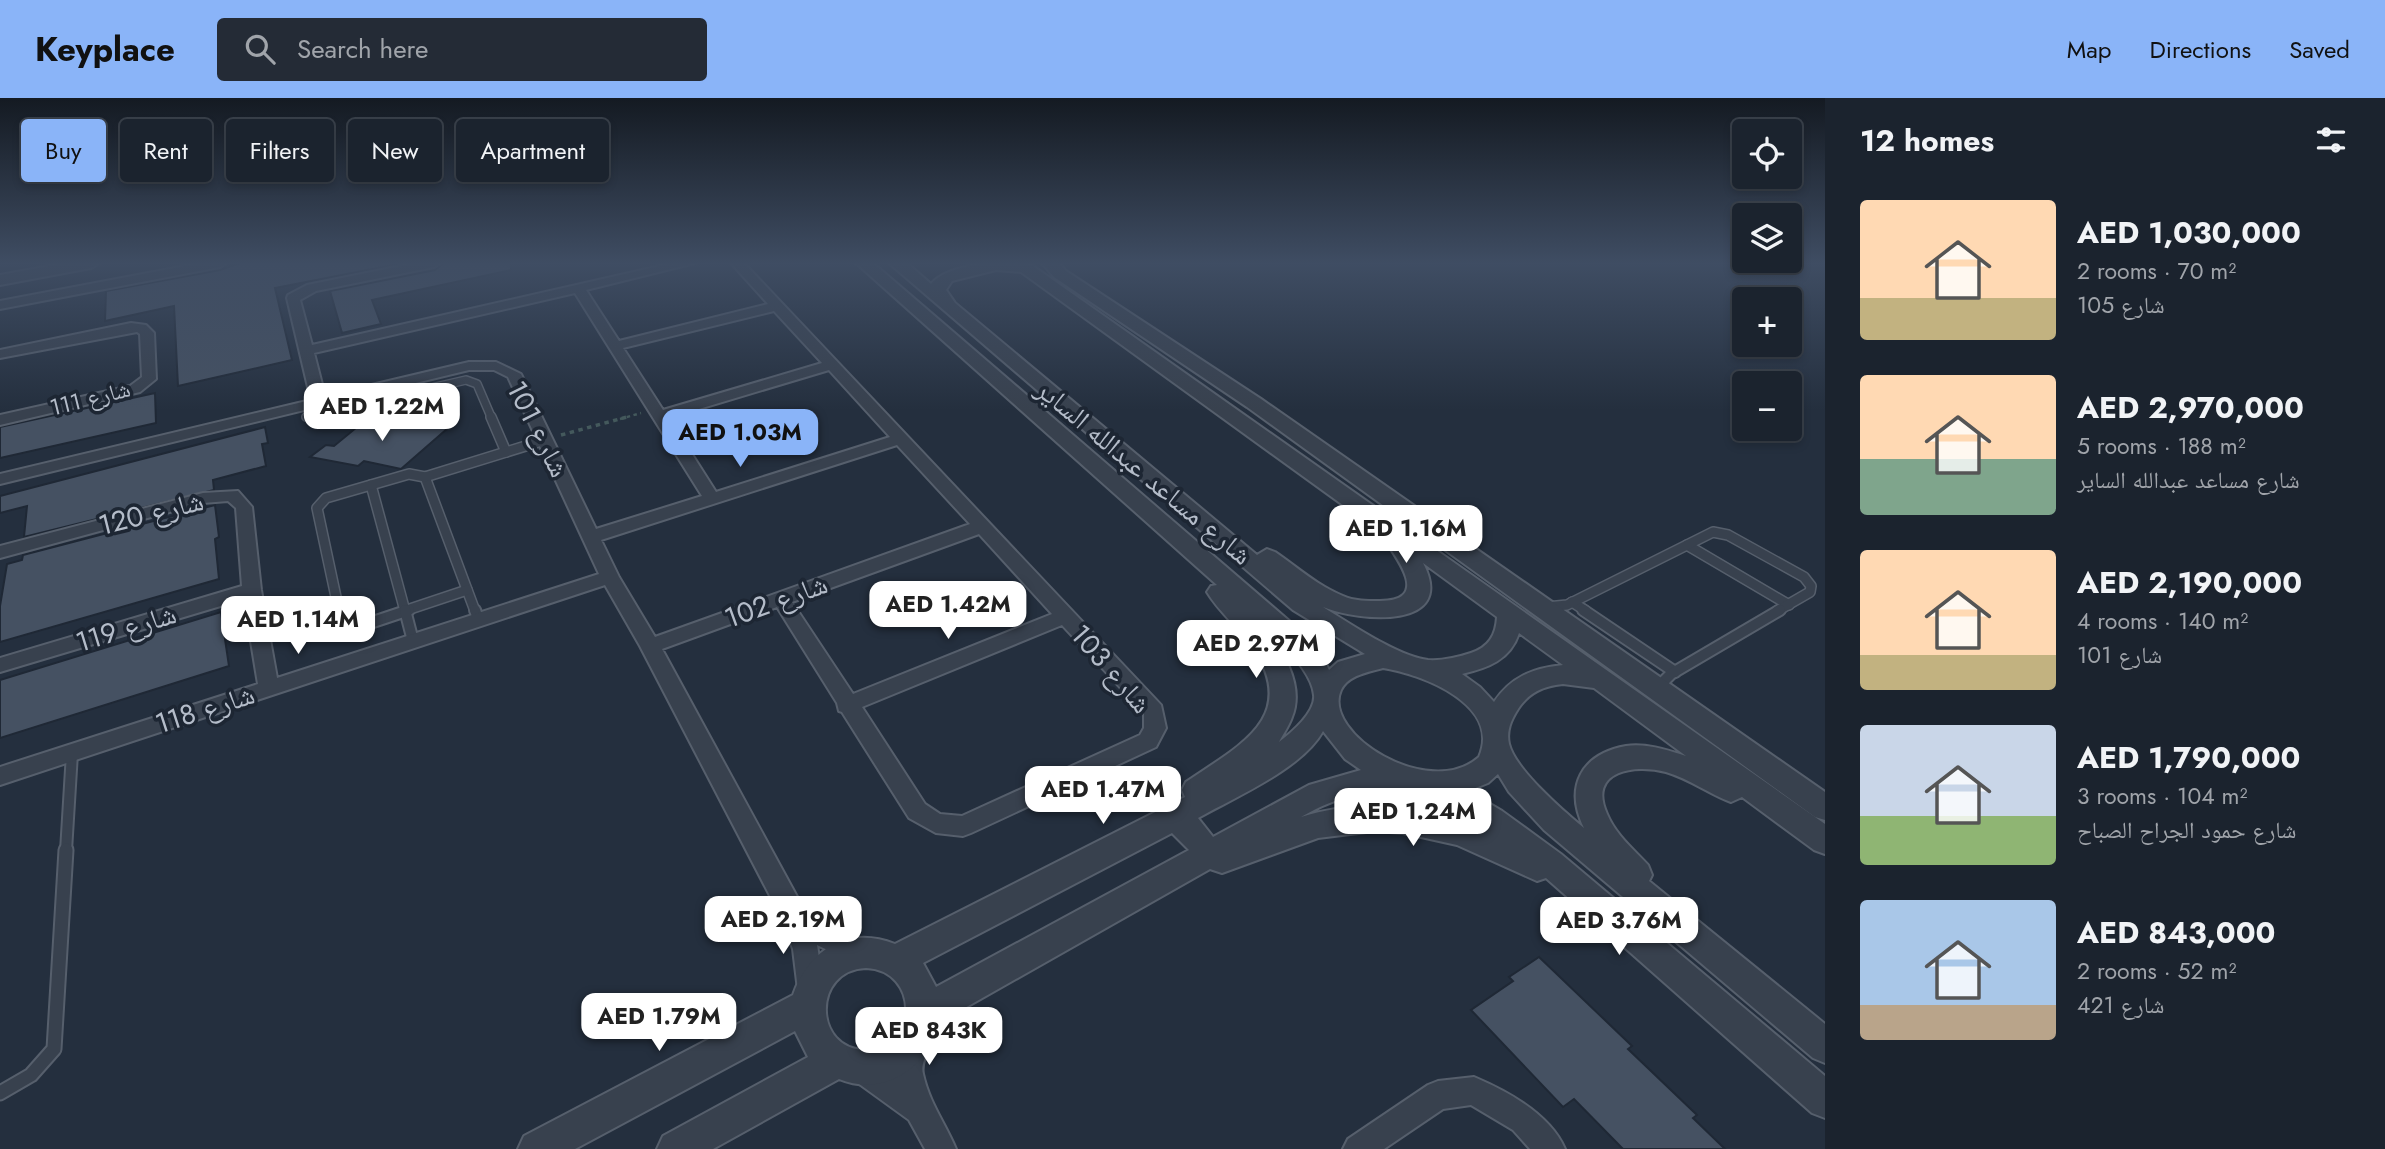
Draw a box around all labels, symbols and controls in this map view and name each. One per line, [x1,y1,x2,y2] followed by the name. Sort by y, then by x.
[217,18,707,81] search box
[35,26,175,73] text: Keyplace
[241,30,279,68] icon: search
[297,30,428,68] text: Search here
[2067,32,2112,67] text: Map
[2150,32,2251,67] text: Directions
[2289,32,2350,67] text: Saved
[21,119,106,182] chip: Buy
[120,119,212,182] chip: Rent
[226,119,334,182] chip: Filters
[348,119,442,182] chip: New
[456,119,609,182] chip: Apartment
[1732,119,1802,441] map controls
[1732,119,1802,189] button: locate
[1860,119,1994,162] text: 12 homes
[2312,121,2350,159] icon: filters
[1732,203,1802,273] button: layers
[2077,211,2301,254] text: AED 1,030,000
[1916,228,2000,312] icon: home
[2077,254,2236,288] text: 2 rooms · 70 m²
[1732,287,1802,357] button: +
[2077,288,2165,322] text: شارع 105
[1026,369,1261,575] street label: شارع مساعد عبدالله الساير
[1732,371,1802,441] button: −
[46,372,134,424] street label: شارع 111
[496,374,580,484] street label: شارع 101
[302,384,462,443] pin: AED 1.22M
[2077,386,2304,429] text: AED 2,970,000
[320,389,444,423] text: AED 1.22M
[1916,403,2000,487] icon: home
[660,410,820,469] pin: AED 1.03M
[678,415,802,449] text: AED 1.03M
[2077,429,2246,463] text: 5 rooms · 188 m²
[2077,463,2300,497] text: شارع مساعد عبدالله الساير
[94,480,208,546] street label: شارع 120
[1326,505,1486,565] pin: AED 1.16M
[1345,511,1467,545] text: AED 1.16M
[2077,561,2302,604] text: AED 2,190,000
[719,563,833,639] street label: شارع 102
[1916,578,2000,662] icon: home
[868,582,1028,641] pin: AED 1.42M
[885,587,1011,621] text: AED 1.42M
[71,593,181,663] street label: شارع 119
[218,596,378,656] pin: AED 1.14M
[237,602,359,636] text: AED 1.14M
[2077,604,2248,638] text: 4 rooms · 140 m²
[1061,615,1161,723] street label: شارع 103
[1176,620,1336,680] pin: AED 2.97M
[1193,626,1319,660] text: AED 2.97M
[2077,638,2162,672] text: شارع 101
[150,674,260,744] street label: شارع 118
[2077,736,2300,779] text: AED 1,790,000
[1916,753,2000,837] icon: home
[1023,766,1183,826] pin: AED 1.47M
[1041,772,1165,806] text: AED 1.47M
[2077,779,2247,813] text: 3 rooms · 104 m²
[1333,788,1493,848] pin: AED 1.24M
[1350,794,1476,828] text: AED 1.24M
[2077,813,2296,847] text: شارع حمود الجراح الصباح
[703,896,863,956] pin: AED 2.19M
[1539,898,1699,957] pin: AED 3.76M
[721,902,845,936] text: AED 2.19M
[1556,903,1682,937] text: AED 3.76M
[2077,911,2275,954] text: AED 843,000
[1916,928,2000,1012] icon: home
[2077,954,2236,988] text: 2 rooms · 52 m²
[2077,988,2164,1022] text: شارع 421
[579,993,739,1053] pin: AED 1.79M
[597,999,721,1033] text: AED 1.79M
[857,1007,1001,1067] pin: AED 843K
[871,1013,987,1047] text: AED 843K

